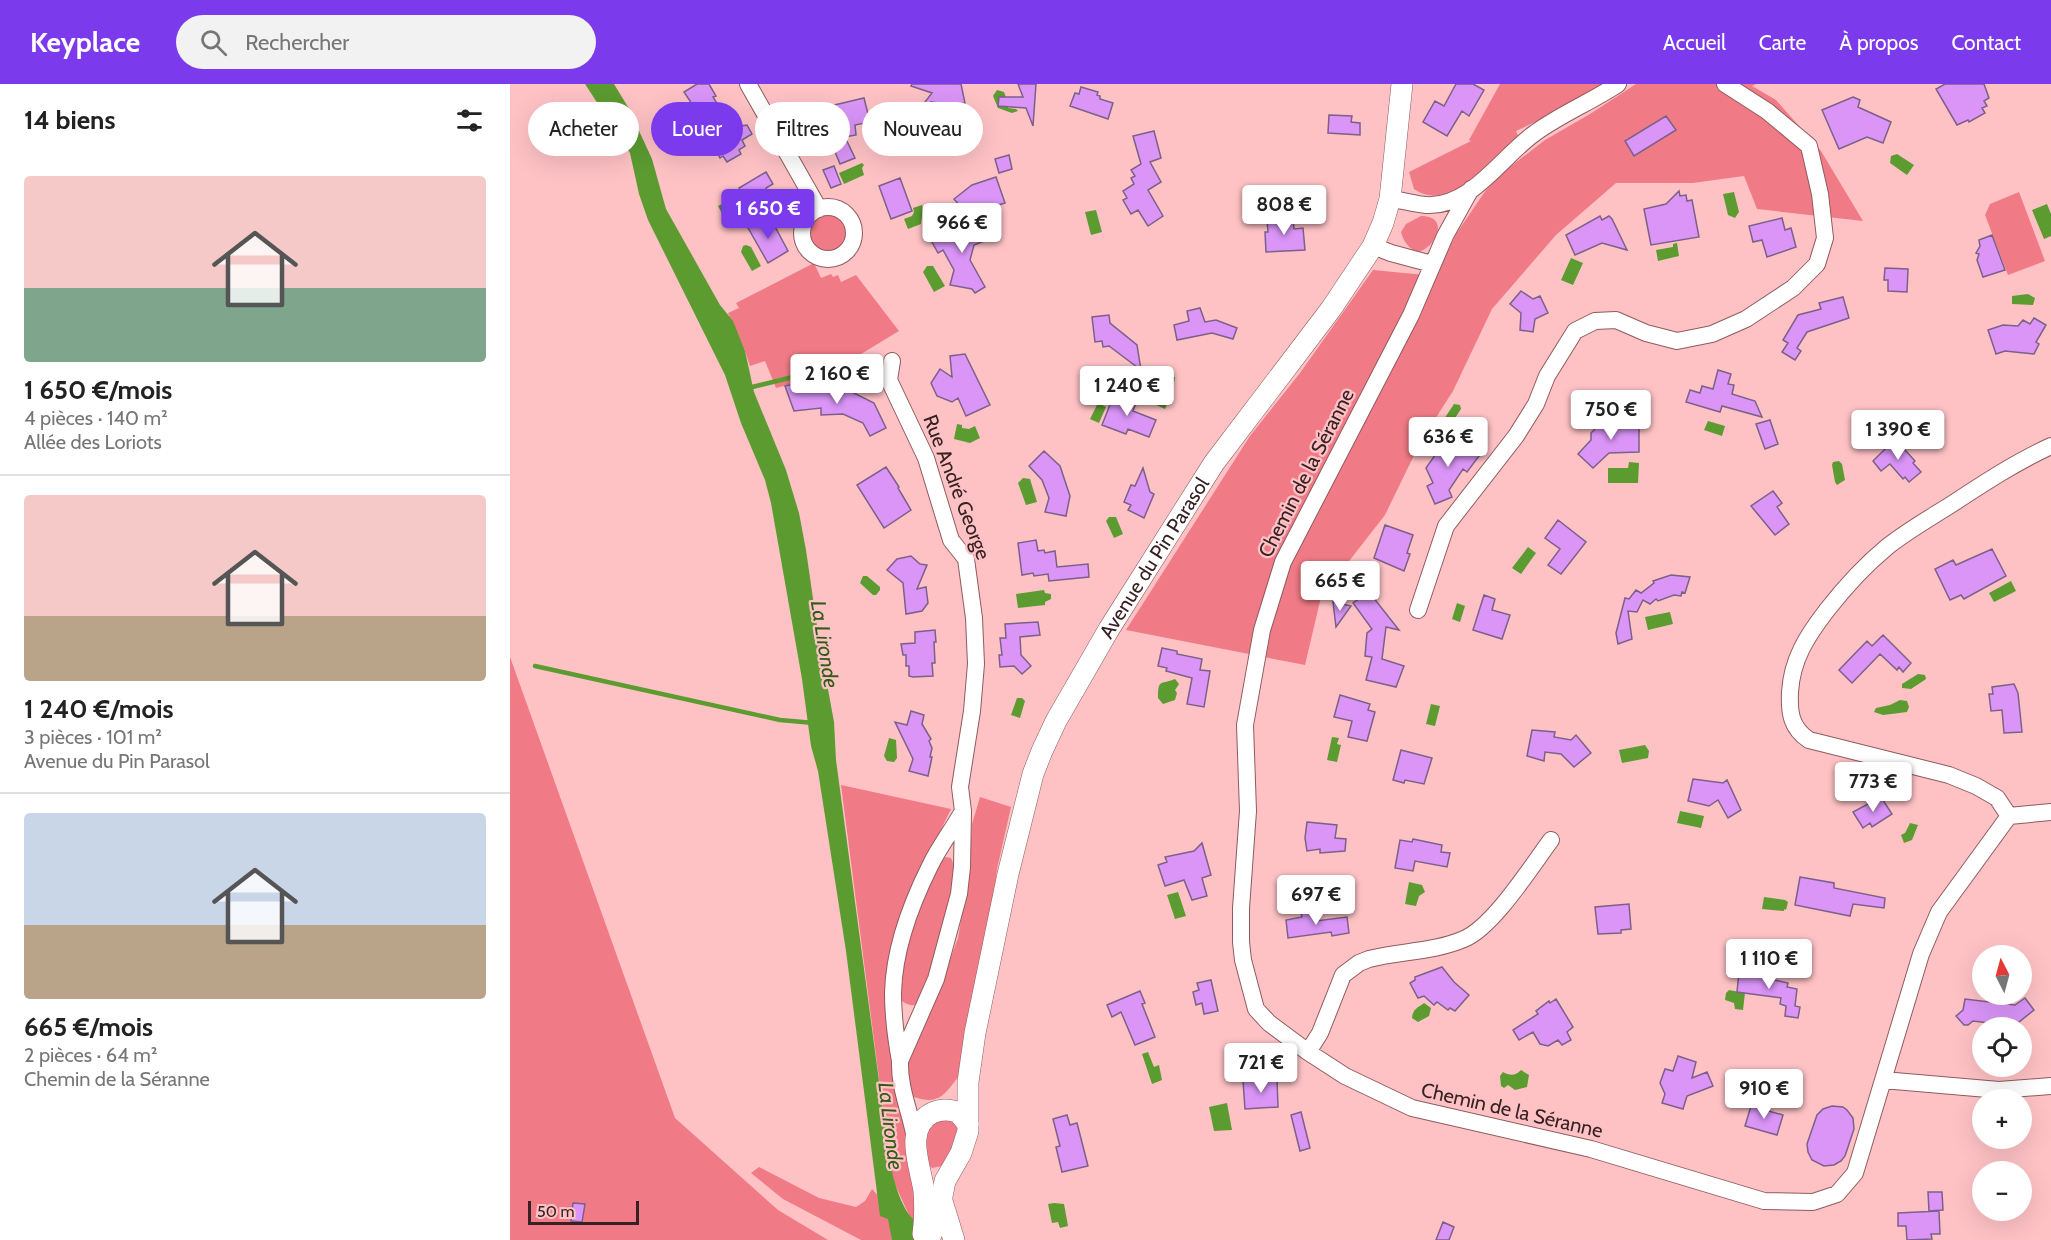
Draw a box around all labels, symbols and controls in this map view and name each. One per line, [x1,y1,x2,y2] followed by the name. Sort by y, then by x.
[176,15,596,69] search box
[30,25,140,59] text: Keyplace
[197,26,230,59] icon: search
[245,29,349,56] text: Rechercher
[1663,30,1726,55] text: Accueil
[1759,30,1806,55] text: Carte
[1839,30,1918,55] text: À propos
[1951,30,2021,55] text: Contact
[528,102,639,156] chip: Acheter
[651,102,743,156] chip: Louer
[755,102,850,156] chip: Filtres
[862,102,983,156] chip: Nouveau
[24,104,115,136] text: 14 biens
[453,104,486,137] icon: filters
[1242,185,1326,236] pin: 808 €
[713,189,823,240] pin: 1 650 €
[1256,192,1312,216] text: 808 €
[735,196,801,220] text: 1 650 €
[920,203,1004,254] pin: 966 €
[936,210,988,234] text: 966 €
[201,215,309,323] icon: home
[782,354,892,405] pin: 2 160 €
[804,361,870,385] text: 2 160 €
[1072,366,1182,417] pin: 1 240 €
[1094,373,1160,397] text: 1 240 €
[24,374,172,406] text: 1 650 €/mois
[1253,385,1359,561] street label: Chemin de la Séranne
[1569,390,1653,441] pin: 750 €
[1585,397,1637,421] text: 750 €
[24,406,168,430] text: 4 pièces · 140 m²
[1843,410,1953,461] pin: 1 390 €
[918,411,996,563] street label: Rue André George
[1406,417,1490,468] pin: 636 €
[1865,417,1931,441] text: 1 390 €
[1423,424,1473,448] text: 636 €
[24,430,162,454] text: Allée des Loriots
[1094,473,1214,642] street label: Avenue du Pin Parasol
[201,534,309,642] icon: home
[1298,561,1382,612] pin: 665 €
[1315,568,1365,592] text: 665 €
[806,599,844,690] water label: La Lironde
[24,693,174,725] text: 1 240 €/mois
[24,725,162,749] text: 3 pièces · 101 m²
[24,749,210,773] text: Avenue du Pin Parasol
[1831,762,1915,813] pin: 773 €
[1849,769,1897,793] text: 773 €
[201,852,309,960] icon: home
[1274,875,1358,926] pin: 697 €
[1291,882,1341,906] text: 697 €
[1714,939,1824,990] pin: 1 110 €
[1972,945,2032,1005] north arrow
[1972,945,2032,1221] map controls
[1740,946,1798,970] text: 1 110 €
[24,1011,153,1043] text: 665 €/mois
[1972,1017,2032,1077] button: locate
[24,1043,157,1067] text: 2 pièces · 64 m²
[1219,1043,1303,1094] pin: 721 €
[1238,1050,1284,1074] text: 721 €
[24,1067,210,1091] text: Chemin de la Séranne
[1722,1069,1806,1120] pin: 910 €
[1739,1076,1789,1100] text: 910 €
[1419,1077,1605,1143] street label: Chemin de la Séranne
[873,1081,909,1172] water label: La Lironde
[1972,1089,2032,1149] button: +
[1972,1161,2032,1221] button: −
[528,1198,639,1226] scale bar
[537,1202,574,1221] text: 50 m

